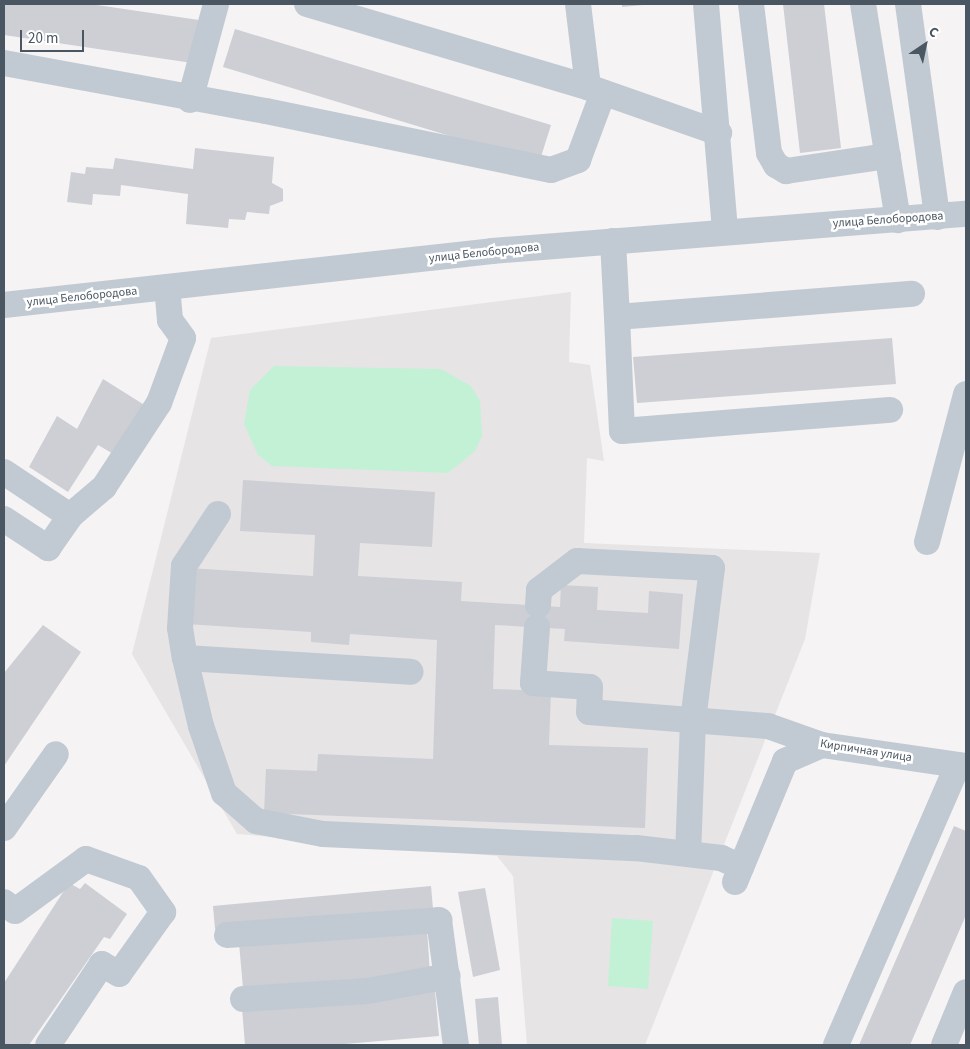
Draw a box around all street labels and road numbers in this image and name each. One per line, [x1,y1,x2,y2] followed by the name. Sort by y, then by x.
[832,209,944,231] street label: улица Белобородова
[428,240,540,266] street label: улица Белобородова
[26,284,138,310] street label: улица Белобородова
[819,737,913,765] street label: Кирпичная улица

